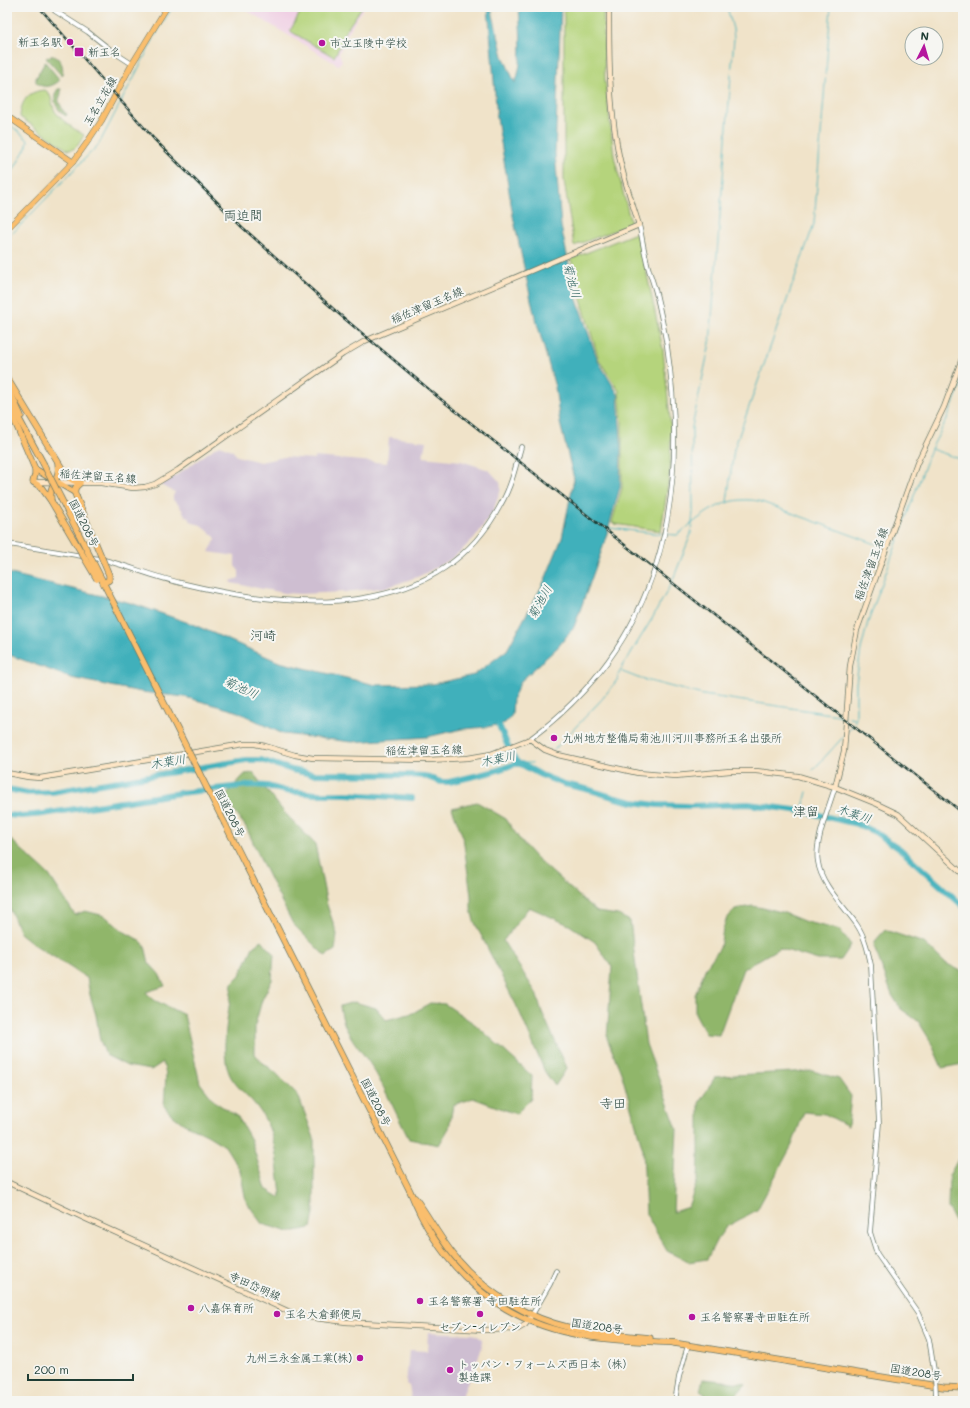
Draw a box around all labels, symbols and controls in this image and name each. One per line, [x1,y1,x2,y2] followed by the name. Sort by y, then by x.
[904,26,944,66] north arrow
[920,28,930,43] text: N
[18,34,62,49] place label: 新玉名駅
[330,35,407,50] place label: 市立玉陵中学校
[65,37,75,47] marker: 新玉名駅
[317,38,327,48] marker: 市立玉陵中学校
[88,44,121,59] place label: 新玉名
[73,46,85,58] marker: 新玉名
[79,73,120,128] street label: 玉名立花線
[223,206,263,223] district label: 両迫間
[561,261,585,300] water label: 菊池川
[388,283,465,326] street label: 稲佐津留玉名線
[59,465,137,486] street label: 稲佐津留玉名線
[66,496,103,550] street label: 国道208号
[850,525,891,603] street label: 稲佐津留玉名線
[523,582,555,621] water label: 菊池川
[250,626,276,643] district label: 河崎
[222,672,261,702] water label: 菊池川
[562,730,782,745] place label: 九州地方整備局菊池川河川事務所玉名出張所
[549,733,559,743] marker: 九州地方整備局菊池川河川事務所玉名出張所
[385,741,463,758] street label: 稲佐津留玉名線
[479,746,517,770] water label: 木葉川
[149,750,187,772] water label: 木葉川
[212,786,249,840] street label: 国道208号
[835,800,874,826] water label: 木葉川
[793,802,819,819] district label: 津留
[358,1075,395,1129] street label: 国道208号
[600,1094,626,1111] district label: 寺田
[227,1268,283,1304] street label: 寺田岱明線
[428,1293,542,1308] place label: 玉名警察署 寺田駐在所
[415,1296,425,1306] marker: 玉名警察署 寺田駐在所
[199,1300,254,1315] place label: 八嘉保育所
[186,1303,196,1313] marker: 八嘉保育所
[285,1306,362,1321] place label: 玉名大倉郵便局
[272,1309,282,1319] marker: 玉名大倉郵便局
[475,1309,485,1319] marker: セブン-イレブン
[700,1309,810,1324] place label: 玉名警察署寺田駐在所
[687,1312,697,1322] marker: 玉名警察署寺田駐在所
[570,1314,624,1337] street label: 国道208号
[439,1319,521,1334] place label: セブン-イレブン
[246,1350,352,1365] place label: 九州三永金属工業(株)
[355,1353,365,1363] marker: 九州三永金属工業(株)
[28,1356,133,1382] scale bar
[458,1356,634,1384] place label: トッパン・フォームズ西日本（株） 製造課
[889,1360,943,1383] street label: 国道208号
[34,1361,69,1377] text: 200 m
[445,1365,455,1375] marker: トッパン・フォームズ西日本（株） 製造課

